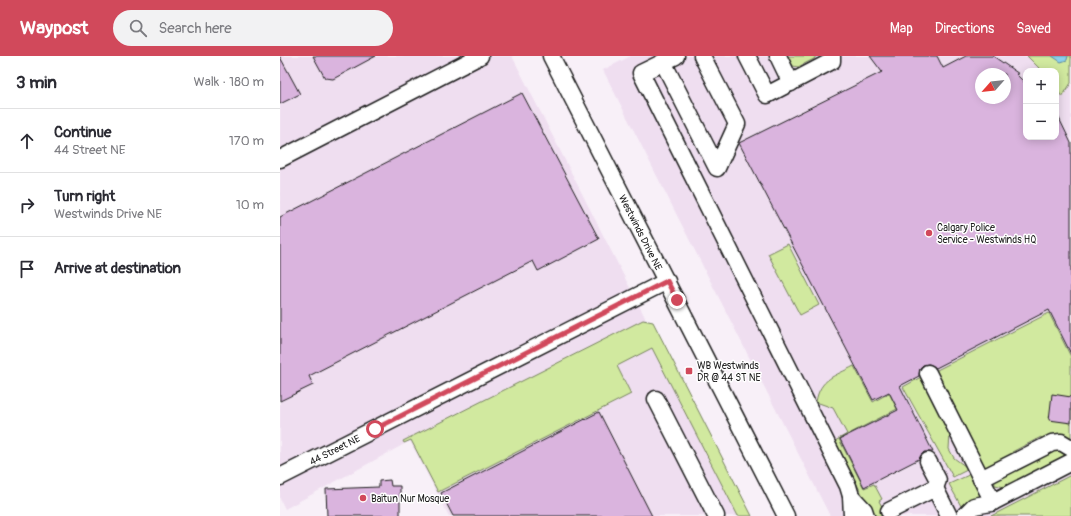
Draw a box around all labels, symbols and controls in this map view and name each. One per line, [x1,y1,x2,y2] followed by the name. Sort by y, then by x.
[113,10,393,46] search box
[20,16,89,40] text: Waypost
[127,17,149,39] icon: search
[159,19,232,38] text: Search here
[890,20,913,37] text: Map
[935,20,994,37] text: Directions
[1016,20,1051,37] text: Saved
[975,68,1011,104] north arrow
[1023,68,1059,140] map controls
[1023,68,1059,104] button: +
[16,72,57,93] text: 3 min
[194,74,264,90] text: Walk · 180 m
[1023,104,1059,140] button: −
[54,123,112,142] text: Continue
[16,130,38,152] icon: ahead
[229,133,264,149] text: 170 m
[54,142,126,158] text: 44 Street NE
[54,187,115,206] text: Turn right
[616,193,664,273] street label: Westwinds Drive NE
[16,194,38,216] icon: right
[236,197,264,213] text: 10 m
[54,206,162,222] text: Westwinds Drive NE
[937,222,1036,246] place label: Calgary Police Service - Westwinds HQ
[924,228,934,238] marker: Calgary Police Service - Westwinds HQ
[16,258,38,280] icon: arrive
[54,259,181,278] text: Arrive at destination
[668,291,686,309] route end
[697,360,761,384] place label: WB Westwinds DR @ 44 ST NE
[684,366,694,376] marker: WB Westwinds DR @ 44 ST NE
[366,420,384,438] route start
[308,433,362,468] street label: 44 Street NE
[358,493,368,503] marker: Baitun Nur Mosque
[371,493,449,505] place label: Baitun Nur Mosque

